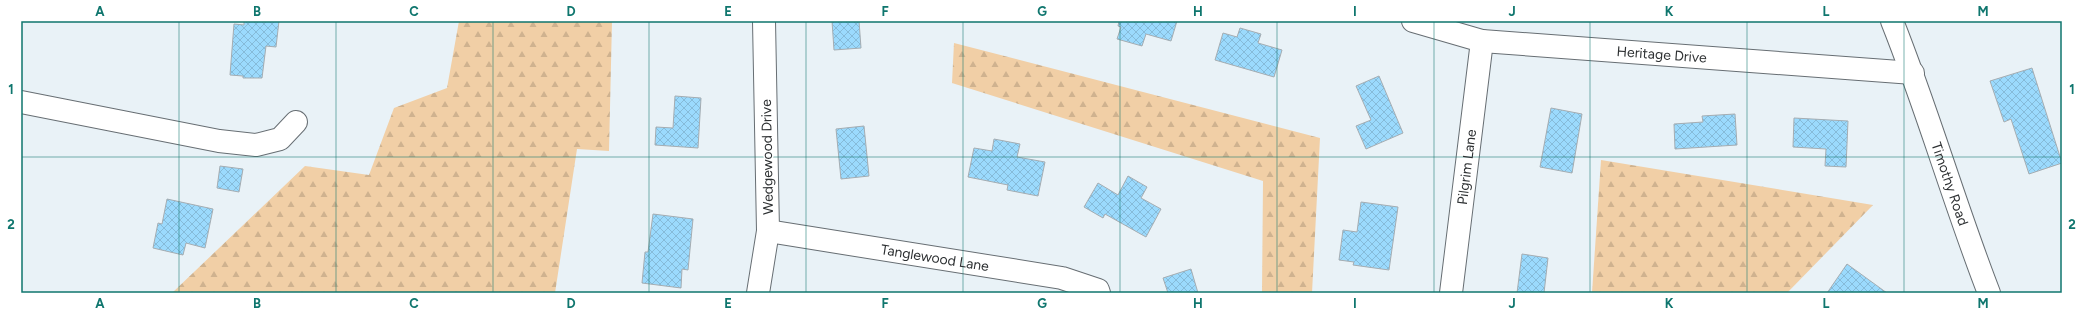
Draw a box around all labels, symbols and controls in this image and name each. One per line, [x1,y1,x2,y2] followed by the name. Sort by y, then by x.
[95,4,105,19] text: A
[253,4,261,19] text: B
[409,4,419,19] text: C
[566,4,576,19] text: D
[724,4,732,19] text: E
[881,4,889,19] text: F
[1037,4,1047,19] text: G
[1193,4,1203,19] text: H
[1353,4,1357,19] text: I
[1508,4,1516,19] text: J
[1665,4,1674,19] text: K
[1823,4,1830,19] text: L
[1977,4,1989,19] text: M
[1616,43,1708,67] street label: Heritage Drive
[8,82,14,97] text: 1
[2069,82,2075,97] text: 1
[758,99,777,215] street label: Wedgewood Drive
[1454,128,1480,206] street label: Pilgrim Lane
[1928,140,1972,228] street label: Timothy Road
[7,217,15,232] text: 2
[2068,217,2076,232] text: 2
[880,241,990,275] street label: Tanglewood Lane
[95,296,105,311] text: A
[253,296,261,311] text: B
[409,296,419,311] text: C
[566,296,576,311] text: D
[724,296,732,311] text: E
[881,296,889,311] text: F
[1037,296,1047,311] text: G
[1193,296,1203,311] text: H
[1353,296,1357,311] text: I
[1508,296,1516,311] text: J
[1665,296,1674,311] text: K
[1823,296,1830,311] text: L
[1977,296,1989,311] text: M

